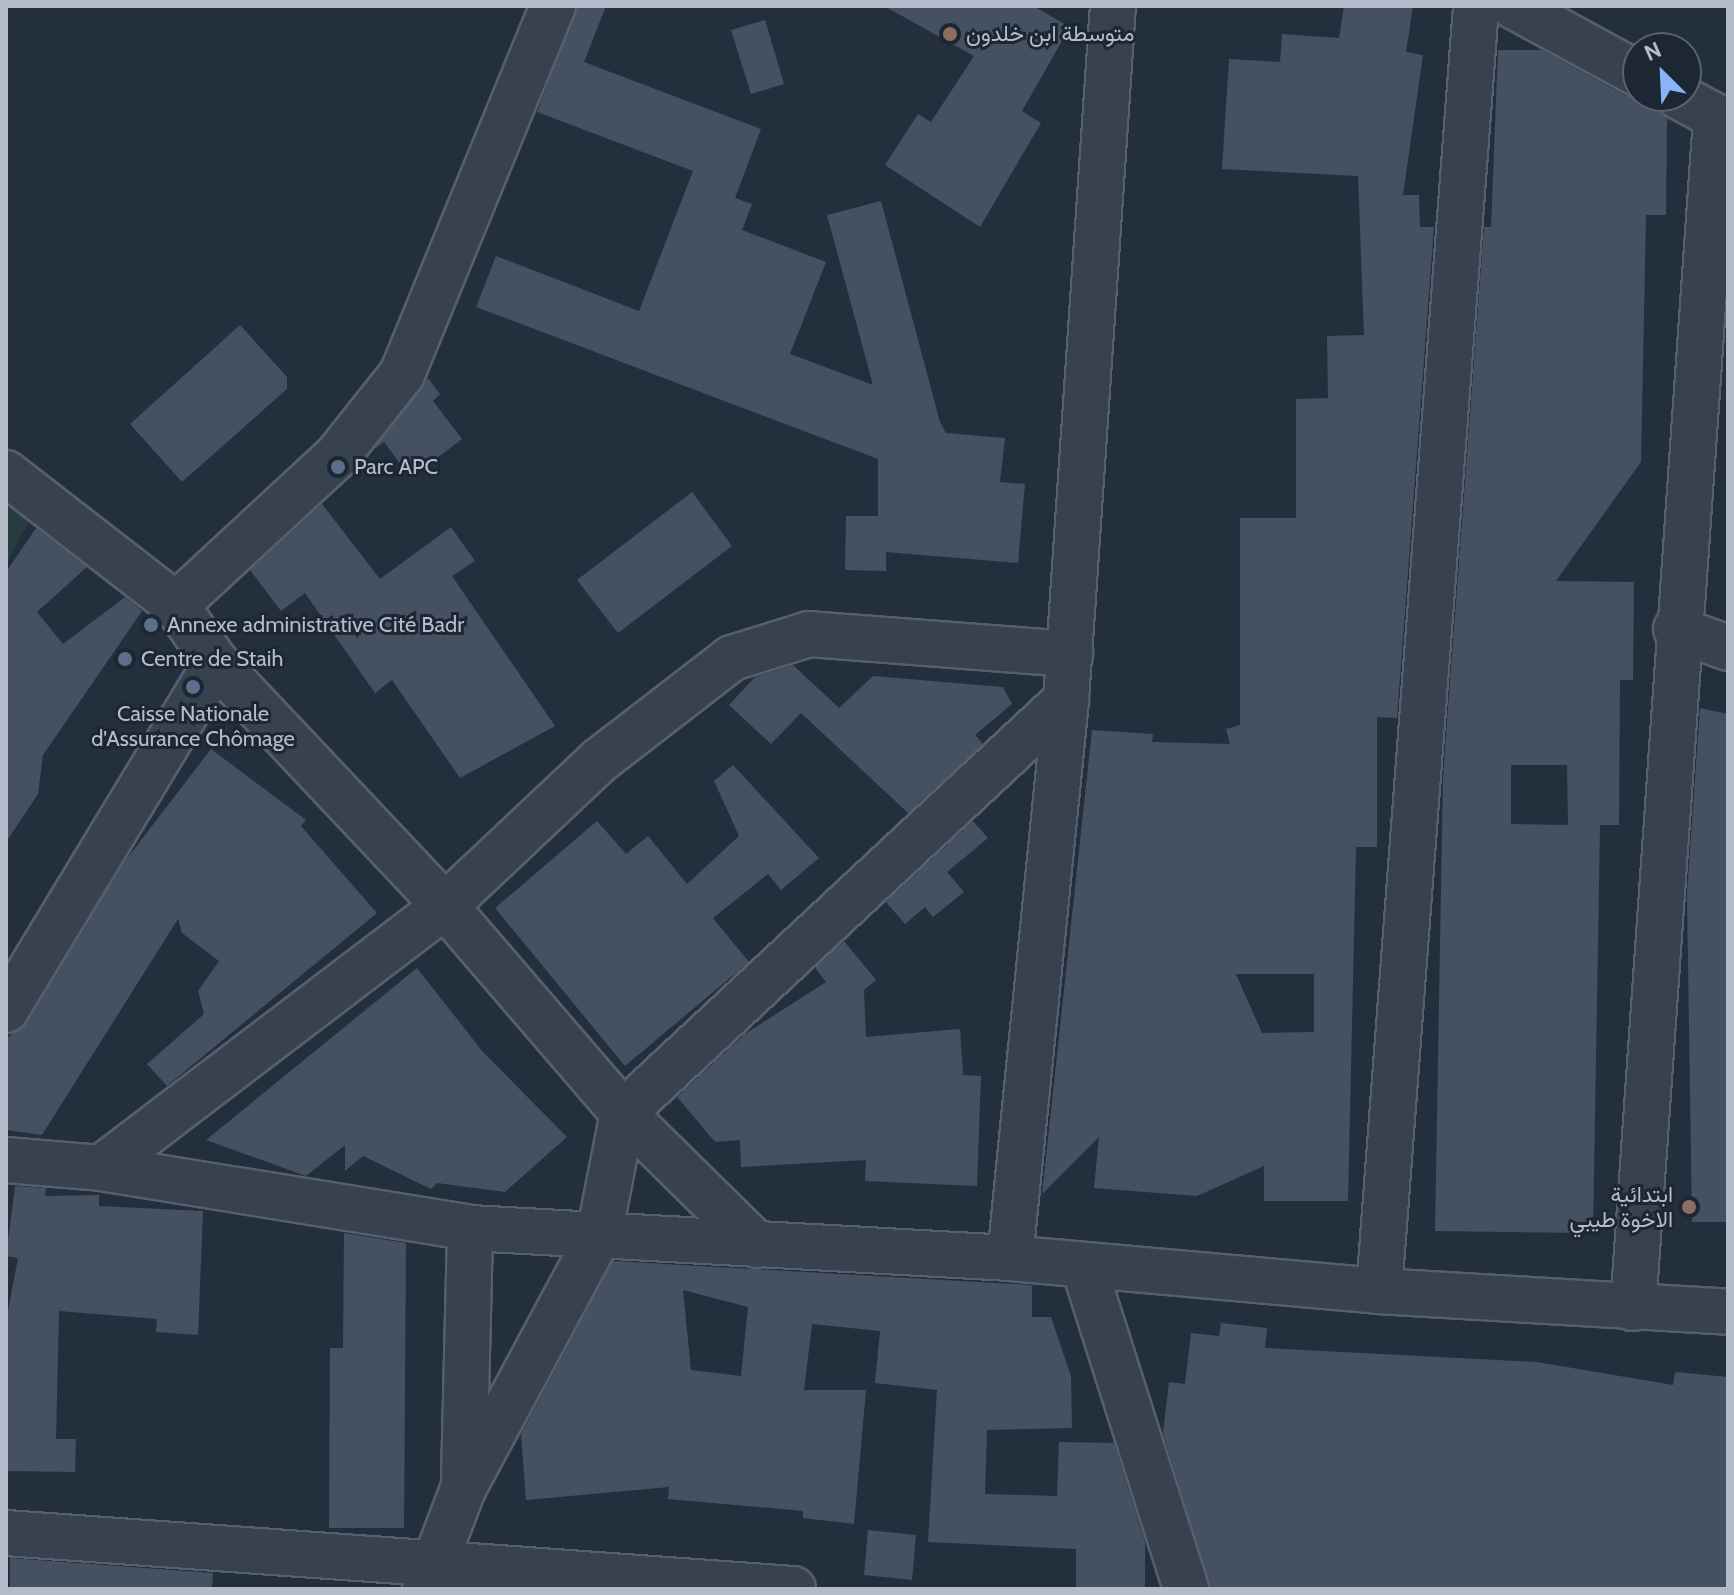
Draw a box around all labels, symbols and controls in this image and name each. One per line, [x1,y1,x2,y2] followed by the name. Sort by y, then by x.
[966,21,1134,47] place label: متوسطة ابن خلدون
[941,25,959,43] marker: متوسطة ابن خلدون
[1622,32,1702,112] north arrow
[1640,36,1665,67] text: N
[354,454,438,480] place label: Parc APC
[329,458,347,476] marker: Parc APC
[167,612,464,638] place label: Annexe administrative Cité Badr
[142,616,160,634] marker: Annexe administrative Cité Badr
[141,646,283,672] place label: Centre de Staih
[116,650,134,668] marker: Centre de Staih
[184,678,202,696] marker: Caisse Nationale d'Assurance Chômage
[91,700,295,752] place label: Caisse Nationale d'Assurance Chômage
[1569,1181,1673,1232] place label: ابتدائية الاخوة طيبي
[1680,1198,1698,1216] marker: ابتدائية الاخوة طيبي

